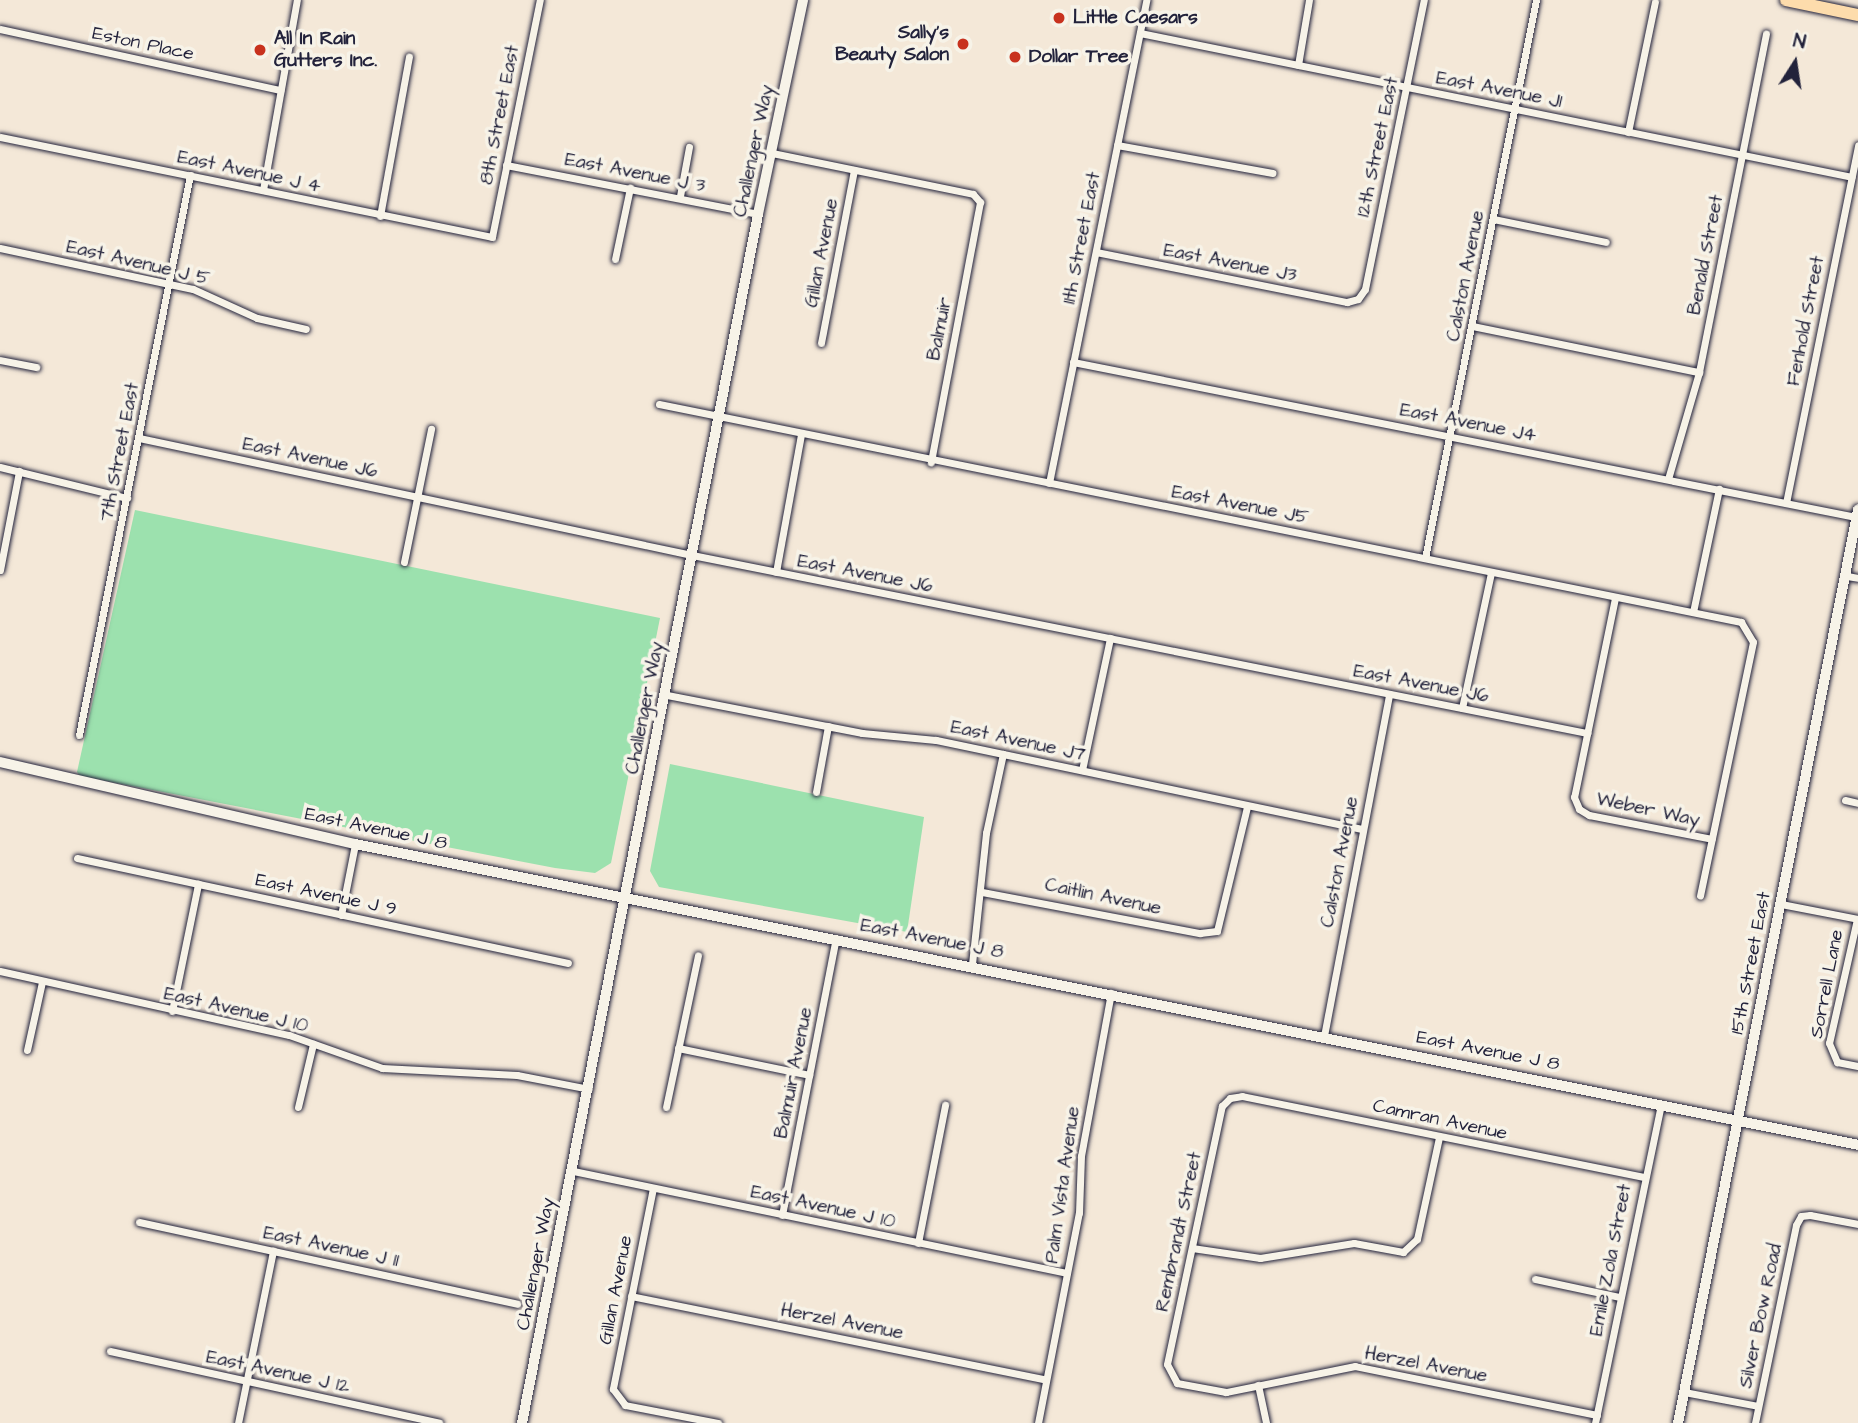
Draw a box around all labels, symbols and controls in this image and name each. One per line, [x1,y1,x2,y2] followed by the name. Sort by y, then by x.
[1073,7,1198,29] place label: Little Caesars
[1051,10,1067,26] marker: Little Caesars
[90,22,196,66] street label: Eston Place
[835,22,949,66] place label: Sally's Beauty Salon
[274,28,377,72] place label: All In Rain Gutters Inc.
[1760,28,1830,98] north arrow
[1791,28,1808,56] text: N
[955,36,971,52] marker: Sally's Beauty Salon
[252,42,268,58] marker: All In Rain Gutters Inc.
[475,43,525,187] street label: 8th Street East
[1029,46,1129,68] place label: Dollar Tree
[1007,49,1023,65] marker: Dollar Tree
[1434,67,1564,113] street label: East Avenue J1
[1352,75,1404,219] street label: 12th Street East
[729,83,779,219] street label: Challenger Way
[175,146,323,198] street label: East Avenue J 4
[563,148,707,198] street label: East Avenue J 3
[1058,170,1106,306] street label: 11th Street East
[1683,193,1729,317] street label: Benald Street
[800,197,844,309] street label: Gillan Avenue
[1442,209,1490,343] street label: Calston Avenue
[64,235,212,291] street label: East Avenue J 5
[1162,239,1298,287] street label: East Avenue J3
[1782,254,1830,388] street label: Fenhold Street
[923,295,957,363] street label: Balmuir
[95,381,145,523] street label: 7th Street East
[1398,399,1538,447] street label: East Avenue J4
[241,433,379,483] street label: East Avenue J6
[1170,481,1310,529] street label: East Avenue J5
[796,550,934,598] street label: East Avenue J6
[621,640,669,776] street label: Challenger Way
[1352,660,1490,708] street label: East Avenue J6
[949,716,1087,766] street label: East Avenue J7
[1594,788,1702,832] street label: Weber Way
[1316,795,1364,929] street label: Calston Avenue
[303,803,449,855] street label: East Avenue J 8
[253,869,399,921] street label: East Avenue J 9
[1043,874,1163,920] street label: Caitlin Avenue
[1726,890,1776,1036] street label: 15th Street East
[859,914,1005,964] street label: East Avenue J 8
[1805,928,1849,1040] street label: Sorrell Lane
[162,982,310,1038] street label: East Avenue J 10
[770,1005,818,1141] street label: Balmuir Avenue
[1415,1026,1561,1076] street label: East Avenue J 8
[1371,1095,1509,1145] street label: Camran Avenue
[1041,1105,1085,1265] street label: Palm Vista Avenue
[1151,1150,1207,1314] street label: Rembrandt Street
[749,1181,897,1233] street label: East Avenue J 10
[1585,1182,1637,1338] street label: Emile Zola Street
[512,1196,560,1332] street label: Challenger Way
[261,1222,401,1272] street label: East Avenue J 11
[594,1234,638,1346] street label: Gillan Avenue
[1735,1242,1787,1390] street label: Silver Bow Road
[779,1299,905,1345] street label: Herzel Avenue
[1363,1342,1489,1388] street label: Herzel Avenue
[204,1346,352,1398] street label: East Avenue J 12

